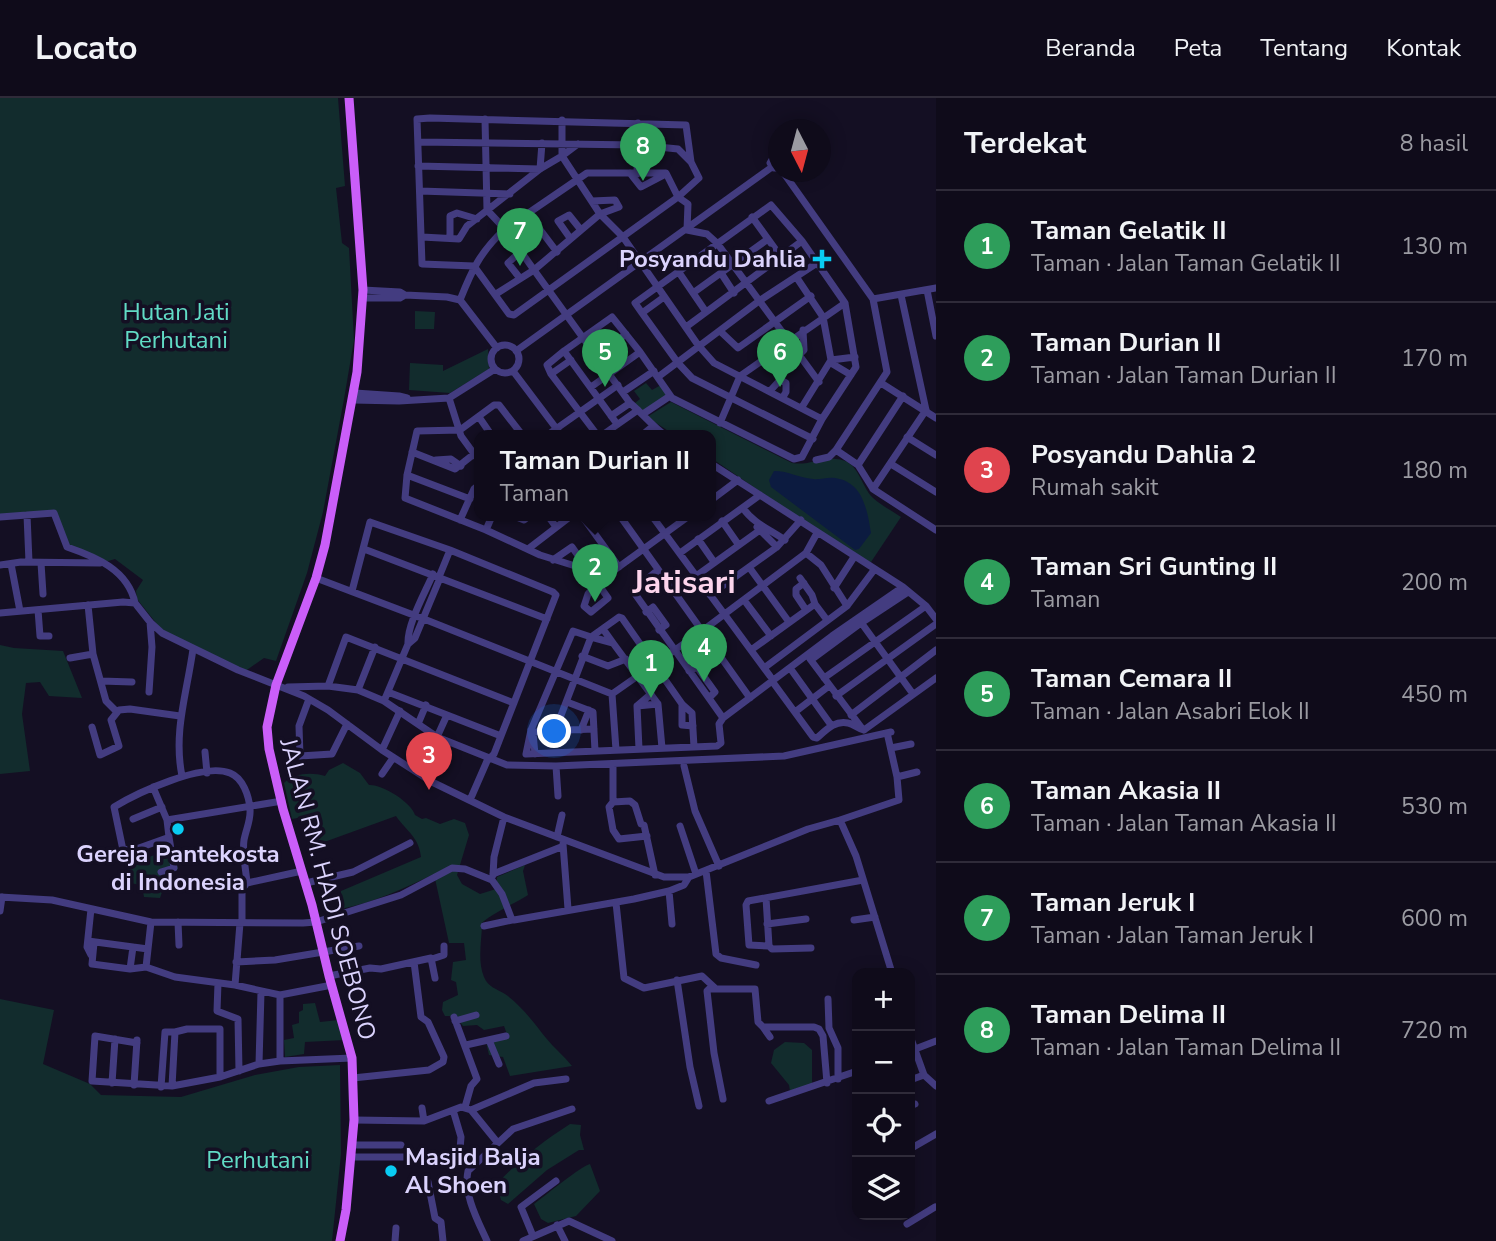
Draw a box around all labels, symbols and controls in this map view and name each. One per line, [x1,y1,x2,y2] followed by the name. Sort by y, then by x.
[35,26,137,71] text: Locato
[1045,32,1136,64] text: Beranda
[1174,32,1222,64] text: Peta
[1260,32,1348,64] text: Tentang
[1386,32,1461,64] text: Kontak
[768,119,831,182] north arrow
[620,123,666,181] pin: 8
[964,123,1086,164] text: Terdekat
[1400,128,1468,159] text: 8 hasil
[497,208,543,266] pin: 7
[1031,213,1227,248] text: Taman Gelatik II
[980,231,994,262] text: 1
[1401,231,1468,262] text: 130 m
[619,243,806,275] place label: Posyandu Dahlia
[1031,248,1341,279] text: Taman · Jalan Taman Gelatik II
[812,249,832,269] marker: Posyandu Dahlia
[122,296,230,356] park label: Hutan Jati Perhutani
[1031,325,1221,360] text: Taman Durian II
[582,329,628,387] pin: 5
[757,329,803,387] pin: 6
[980,343,994,374] text: 2
[1401,343,1468,374] text: 170 m
[1031,360,1337,391] text: Taman · Jalan Taman Durian II
[474,430,716,521] popup
[1031,437,1256,472] text: Posyandu Dahlia 2
[500,443,690,478] text: Taman Durian II
[980,455,994,486] text: 3
[1401,455,1468,486] text: 180 m
[1031,472,1158,503] text: Rumah sakit
[500,478,569,509] text: Taman
[572,544,618,602] pin: 2
[1031,549,1277,584] text: Taman Sri Gunting II
[631,561,736,604] district label: Jatisari
[980,567,994,598] text: 4
[1401,567,1468,598] text: 200 m
[1031,584,1100,615] text: Taman
[681,624,727,682] pin: 4
[628,640,674,698] pin: 1
[1031,661,1232,696] text: Taman Cemara II
[980,679,994,710] text: 5
[1401,679,1468,710] text: 450 m
[1031,696,1310,727] text: Taman · Jalan Asabri Elok II
[537,714,571,748] your location
[406,732,452,790] pin: 3
[272,734,384,1043] street label: JALAN RM. HADI SOEBONO
[1031,773,1221,808] text: Taman Akasia II
[980,791,994,822] text: 6
[1401,791,1468,822] text: 530 m
[1031,808,1337,839] text: Taman · Jalan Taman Akasia II
[170,821,186,837] marker: Gereja Pantekosta di Indonesia
[76,838,280,898] place label: Gereja Pantekosta di Indonesia
[1031,885,1195,920] text: Taman Jeruk I
[980,903,994,934] text: 7
[1401,903,1468,934] text: 600 m
[1031,920,1314,951] text: Taman · Jalan Taman Jeruk I
[852,968,915,1220] map controls
[852,968,915,1031] button: +
[1031,997,1226,1032] text: Taman Delima II
[980,1015,994,1046] text: 8
[1401,1015,1468,1046] text: 720 m
[852,1031,915,1094] button: −
[1031,1032,1341,1063] text: Taman · Jalan Taman Delima II
[852,1094,915,1157] button: locate
[405,1141,541,1201] place label: Masjid Balja Al Shoen
[206,1144,310,1176] park label: Perhutani
[852,1157,915,1220] button: layers
[383,1163,399,1179] marker: Masjid Balja Al Shoen

